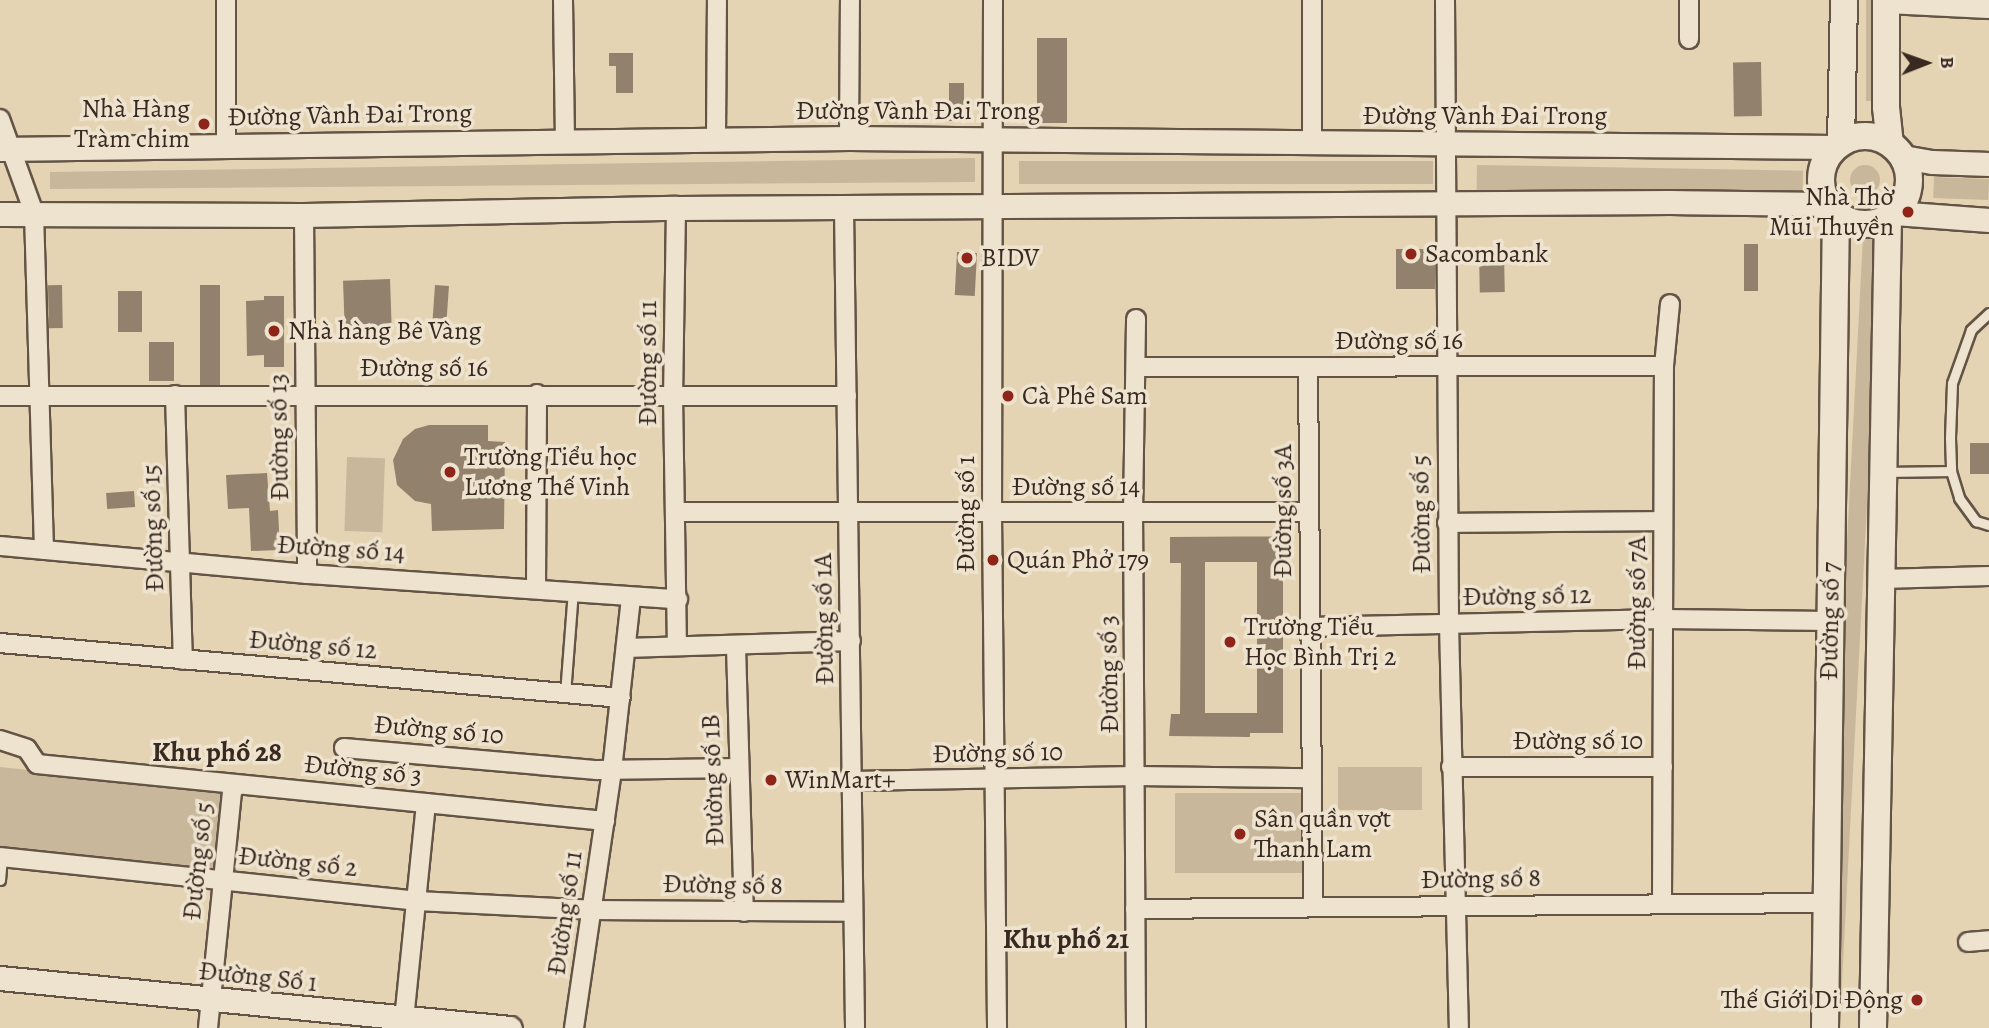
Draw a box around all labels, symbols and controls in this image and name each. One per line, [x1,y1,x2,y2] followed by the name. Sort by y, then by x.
[1891,28,1961,98] north arrow
[1934,56,1960,69] text: B
[74,93,190,154] place label: Nhà Hàng Tràm chim
[796,95,1040,127] street label: Đường Vành Đai Trong
[228,97,472,133] street label: Đường Vành Đai Trong
[1363,100,1607,132] street label: Đường Vành Đai Trong
[196,116,212,132] marker: Nhà Hàng Tràm chim
[1769,181,1894,242] place label: Nhà Thờ Mũi Thuyền
[1900,204,1916,220] marker: Nhà Thờ Mũi Thuyền
[1425,238,1548,270] place label: Sacombank
[981,242,1039,274] place label: BIDV
[1403,246,1419,262] marker: Sacombank
[959,250,975,266] marker: BIDV
[632,300,664,426] street label: Đường số 11
[288,315,481,347] place label: Nhà hàng Bê Vàng
[266,323,282,339] marker: Nhà hàng Bê Vàng
[1335,325,1463,357] street label: Đường số 16
[360,352,488,384] street label: Đường số 16
[262,373,296,501] street label: Đường số 13
[1022,380,1148,412] place label: Cà Phê Sam
[1000,388,1016,404] marker: Cà Phê Sam
[464,441,637,503] place label: Trường Tiểu học Lương Thế Vinh
[1267,444,1299,578] street label: Đường số 3A
[1404,454,1438,574] street label: Đường số 5
[950,456,982,572] street label: Đường số 1
[135,464,171,592] street label: Đường số 15
[442,464,458,480] marker: Trường Tiểu học Lương Thế Vinh
[1012,471,1140,503] street label: Đường số 14
[276,529,406,569] street label: Đường số 14
[1621,536,1653,670] street label: Đường số 7A
[1007,544,1149,576] place label: Quán Phở 179
[985,552,1001,568] marker: Quán Phở 179
[807,553,841,685] street label: Đường số 1A
[1813,562,1847,680] street label: Đường số 7
[1462,579,1592,613] street label: Đường số 12
[1244,611,1396,672] place label: Trường Tiểu Học Bình Trị 2
[1092,615,1126,733] street label: Đường số 3
[248,624,378,666] street label: Đường số 12
[1222,634,1238,650] marker: Trường Tiểu Học Bình Trị 2
[373,709,505,751] street label: Đường số 10
[695,714,731,846] street label: Đường số 1B
[1513,725,1643,757] street label: Đường số 10
[152,735,282,769] district label: Khu phố 28
[933,736,1063,770] street label: Đường số 10
[303,748,423,792] street label: Đường số 3
[785,764,895,796] place label: WinMart+
[763,772,779,788] marker: WinMart+
[176,800,220,922] street label: Đường số 5
[1254,803,1391,864] place label: Sân quần vợt Thanh Lam
[1232,826,1248,842] marker: Sân quần vợt Thanh Lam
[237,840,359,884] street label: Đường số 2
[541,849,589,977] street label: Đường số 11
[1421,862,1541,896] street label: Đường số 8
[663,868,783,902] street label: Đường số 8
[1003,922,1129,956] district label: Khu phố 21
[197,955,319,999] street label: Đường Số 1
[1721,984,1903,1016] place label: Thế Giới Di Động
[1909,992,1925,1008] marker: Thế Giới Di Động

